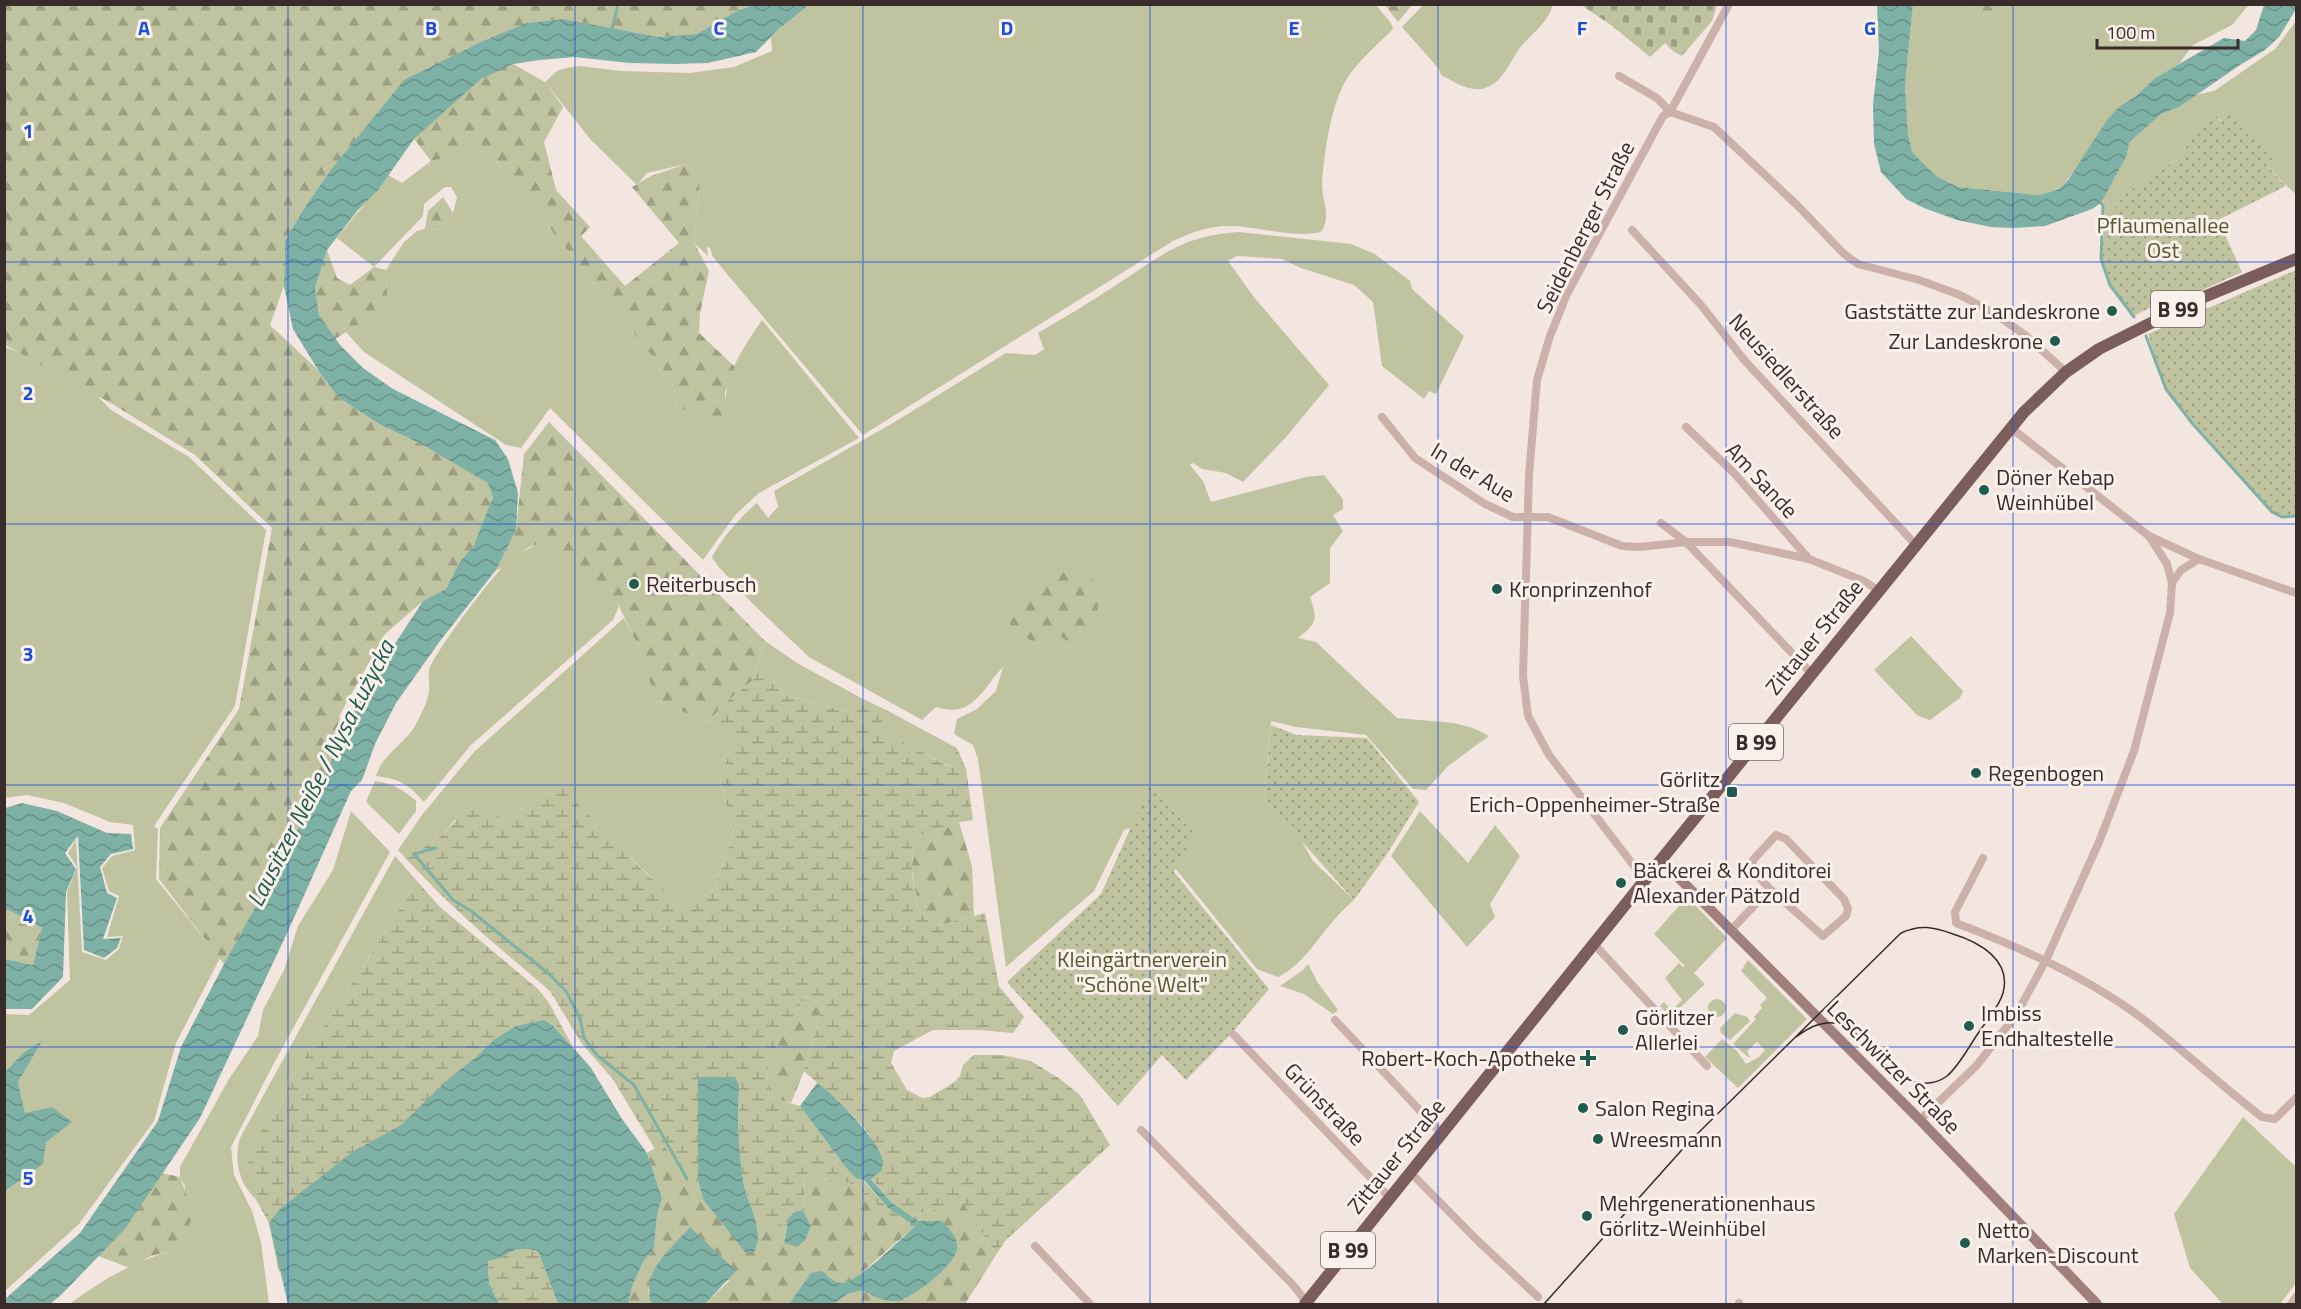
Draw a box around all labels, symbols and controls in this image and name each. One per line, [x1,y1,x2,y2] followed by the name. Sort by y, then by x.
[138,12,150,43] text: A
[425,12,437,43] text: B
[714,12,725,43] text: C
[1001,12,1013,43] text: D
[1288,12,1300,43] text: E
[1577,12,1588,43] text: F
[1864,12,1876,43] text: G
[2097,12,2238,50] scale bar
[2106,19,2155,46] text: 100 m
[22,115,34,146] text: 1
[1527,135,1643,319] street label: Seidenberger Straße
[2097,208,2229,267] park label: Pflaumenallee Ost
[2151,291,2205,327] road number: B 99
[1844,294,2100,328] place label: Gaststätte zur Landeskrone
[2105,304,2119,318] marker: Gaststätte zur Landeskrone
[1721,305,1853,447] street label: Neusiedlerstraße
[1888,324,2043,358] place label: Zur Landeskrone
[2048,334,2062,348] marker: Zur Landeskrone
[22,377,34,408] text: 2
[1424,433,1522,511] street label: In der Aue
[1718,434,1806,526] street label: Am Sande
[1996,460,2115,519] place label: Döner Kebap Weinhübel
[1977,483,1991,497] marker: Döner Kebap Weinhübel
[646,567,757,601] place label: Reiterbusch
[1509,572,1652,606] place label: Kronprinzenhof
[1757,572,1871,702] street label: Zittauer Straße
[627,577,641,591] marker: Reiterbusch
[1490,582,1504,596] marker: Kronprinzenhof
[237,632,404,913] water label: Lausitzer Neiße / Nysa Łużycka
[22,638,34,669] text: 3
[1729,724,1783,760] road number: B 99
[1988,756,2104,790] place label: Regenbogen
[1469,762,1720,821] place label: Görlitz Erich-Oppenheimer-Straße
[1969,766,1983,780] marker: Regenbogen
[1725,785,1739,799] marker: Görlitz Erich-Oppenheimer-Straße
[1633,853,1831,912] place label: Bäckerei & Konditorei Alexander Pätzold
[1614,876,1628,890] marker: Bäckerei & Konditorei Alexander Pätzold
[22,900,34,931] text: 4
[1057,942,1227,1001] park label: Kleingärtnerverein "Schöne Welt"
[1819,992,1969,1142] street label: Leschwitzer Straße
[1981,996,2114,1055] place label: Imbiss Endhaltestelle
[1635,1000,1714,1059] place label: Görlitzer Allerlei
[1962,1019,1976,1033] marker: Imbiss Endhaltestelle
[1616,1023,1630,1037] marker: Görlitzer Allerlei
[1361,1041,1576,1075] place label: Robert-Koch-Apotheke
[1581,1051,1595,1065] marker: Robert-Koch-Apotheke
[1276,1054,1374,1154] street label: Grünstraße
[1339,1091,1453,1221] street label: Zittauer Straße
[1595,1091,1715,1125] place label: Salon Regina
[1576,1101,1590,1115] marker: Salon Regina
[1610,1122,1722,1156] place label: Wreesmann
[1591,1132,1605,1146] marker: Wreesmann
[22,1162,34,1193] text: 5
[1599,1186,1815,1245] place label: Mehrgenerationenhaus Görlitz-Weinhübel
[1580,1209,1594,1223] marker: Mehrgenerationenhaus Görlitz-Weinhübel
[1977,1213,2139,1272] place label: Netto Marken-Discount
[1321,1232,1375,1268] road number: B 99
[1958,1236,1972,1250] marker: Netto Marken-Discount

